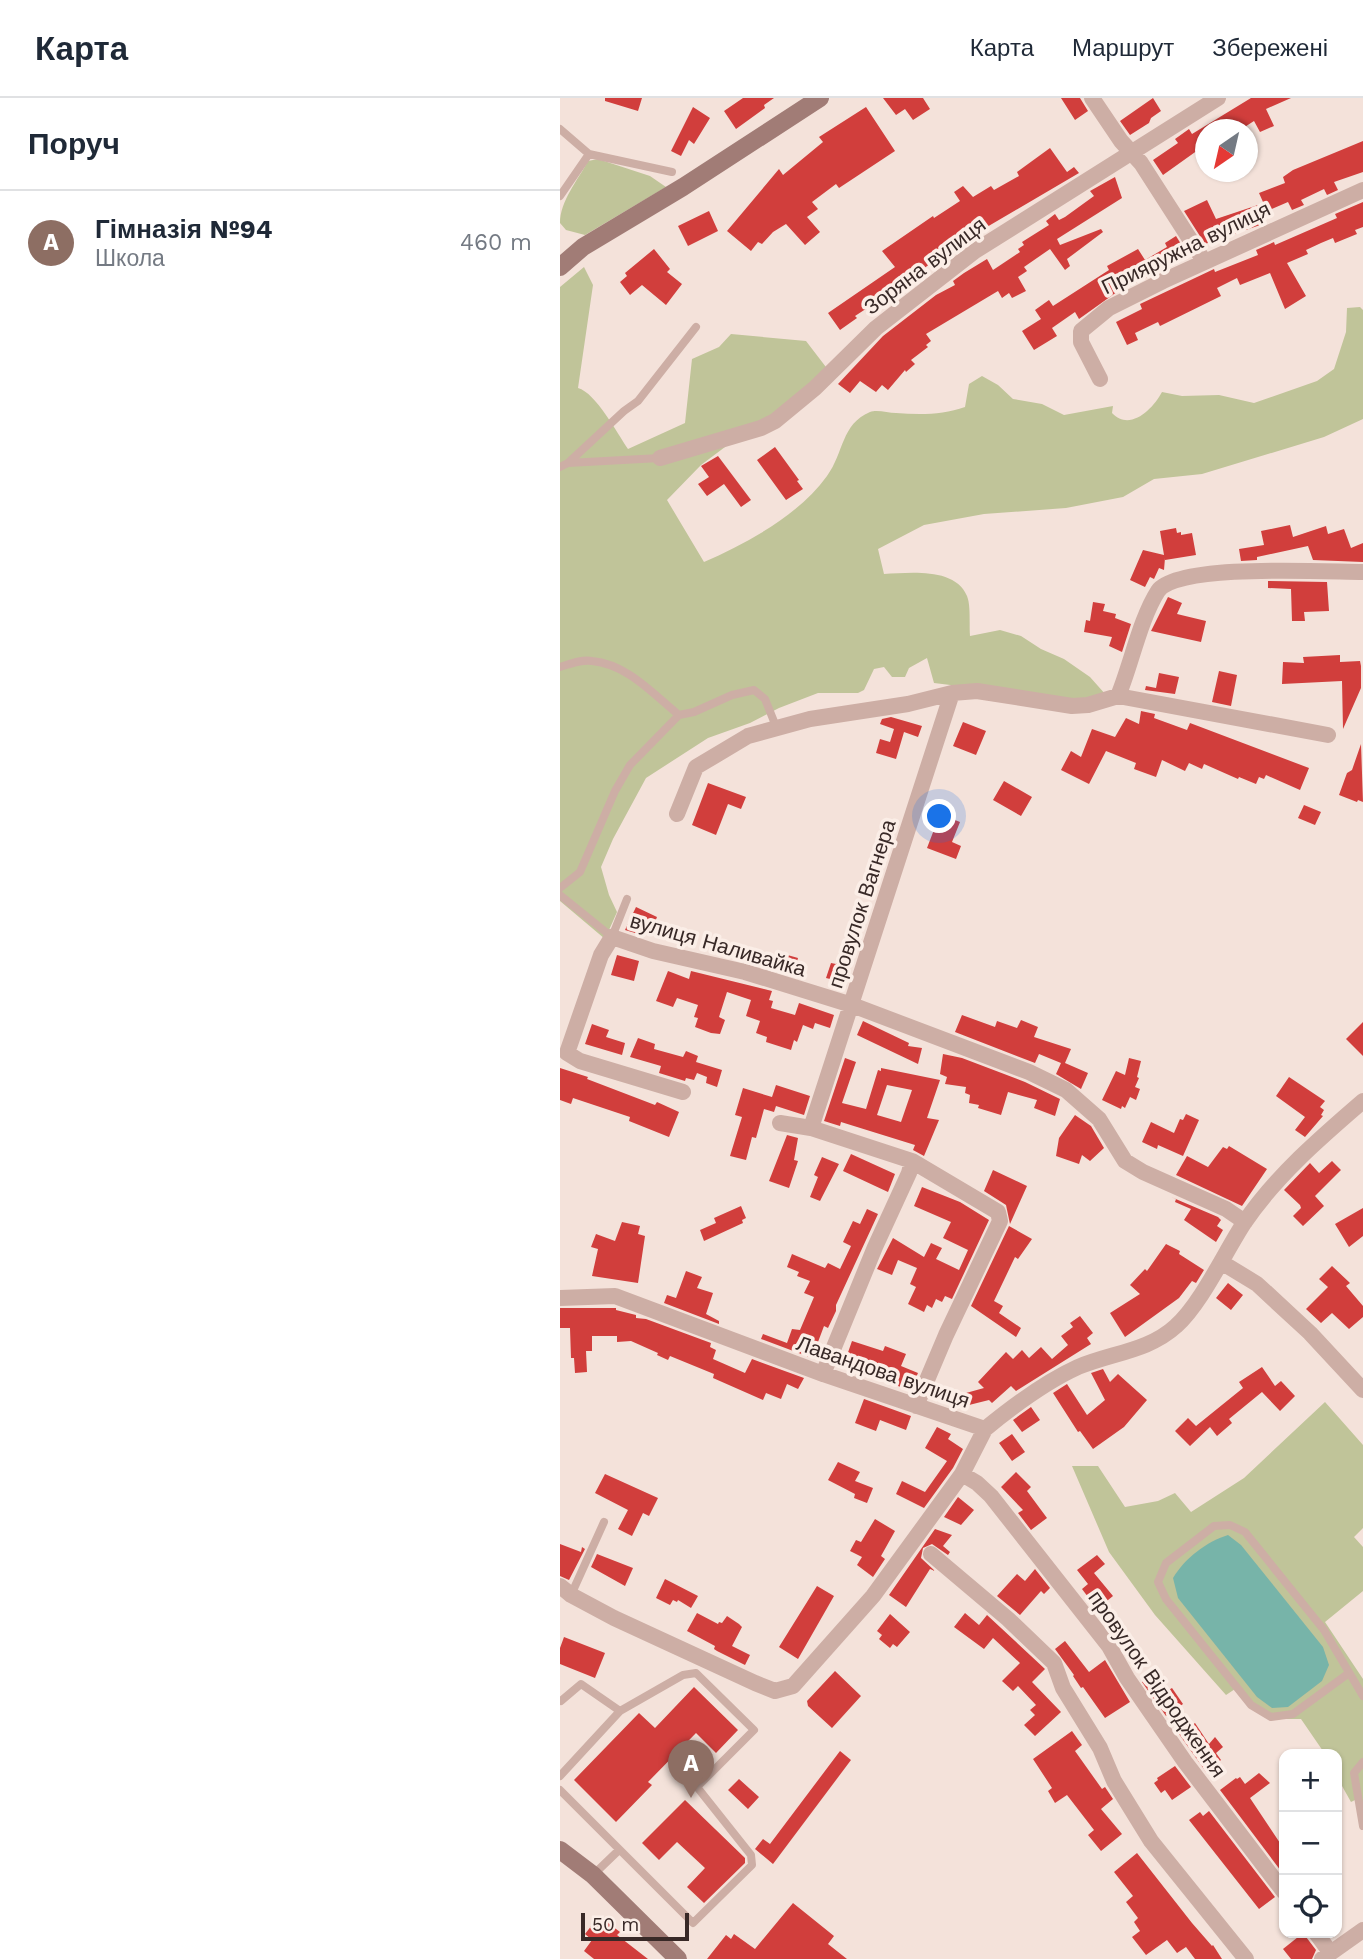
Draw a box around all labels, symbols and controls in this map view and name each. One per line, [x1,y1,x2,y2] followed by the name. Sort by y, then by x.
[35,29,128,68] text: Карта
[970,34,1034,62] text: Карта
[1072,34,1174,62] text: Маршрут
[1212,34,1328,62] text: Збережені
[1195,119,1258,182] north arrow
[28,126,120,161] text: Поруч
[1097,196,1274,299] street label: Прияружна вулиця
[859,212,990,319] street label: Зоряна вулиця
[95,214,273,244] text: Гімназія №94
[43,229,59,256] text: A
[460,229,532,256] text: 460 m
[95,245,165,272] text: Школа
[922,799,956,833] your location
[822,816,901,991] street label: провулок Вагнера
[627,907,809,982] street label: вулиця Наливайка
[793,1330,973,1413] street label: Лавандова вулиця
[1083,1585,1231,1782] street label: провулок Відродження
[668,1740,714,1798] pin: A
[1279,1749,1342,1938] map controls
[1279,1749,1342,1812] button: +
[1279,1812,1342,1875] button: −
[1279,1875,1342,1938] button: locate
[581,1910,690,1942] scale bar
[592,1913,639,1936] text: 50 m

